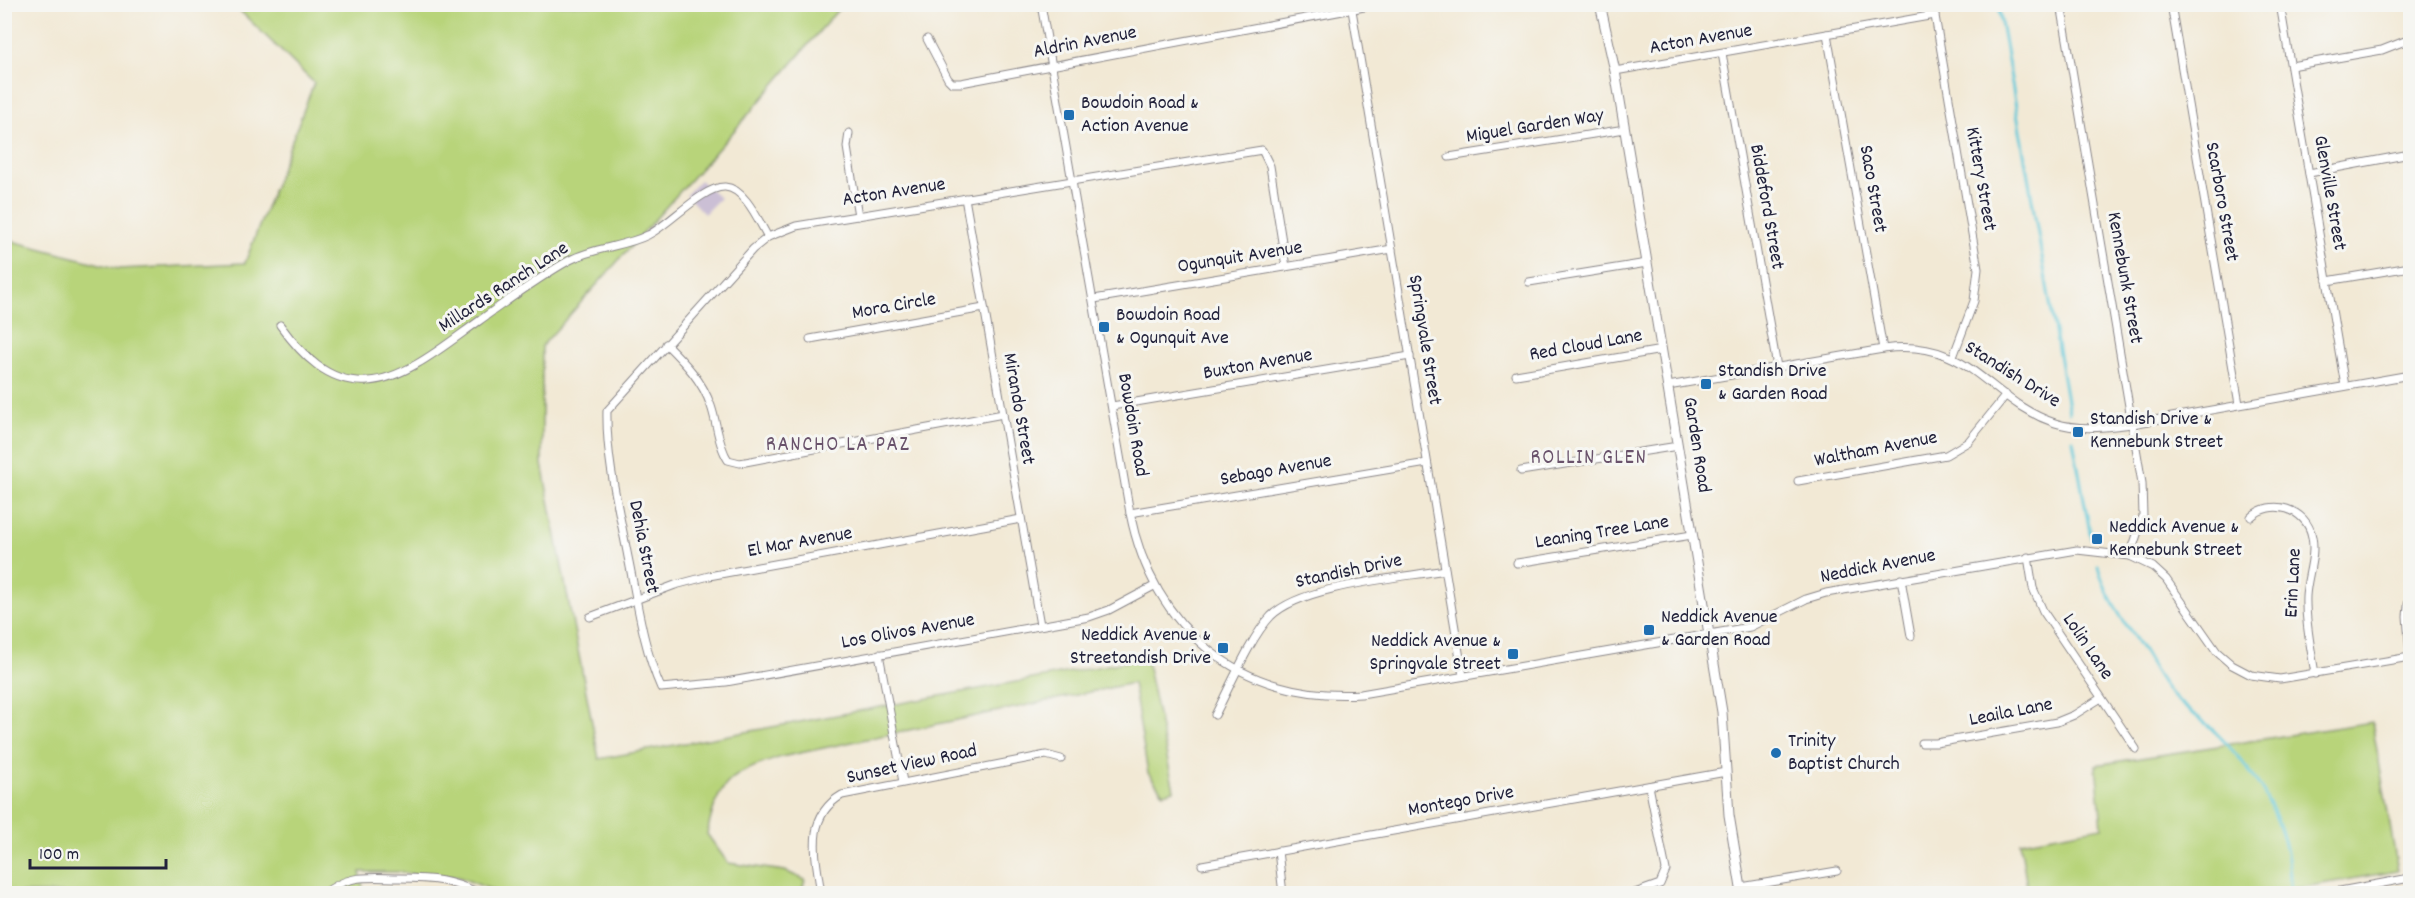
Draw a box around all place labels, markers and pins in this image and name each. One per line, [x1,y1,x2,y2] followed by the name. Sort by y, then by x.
[1081,90,1199,141] place label: Bowdoin Road & Action Avenue
[1062,108,1076,122] marker: Bowdoin Road & Action Avenue
[1116,302,1229,353] place label: Bowdoin Road & Ogunquit Ave
[1097,320,1111,334] marker: Bowdoin Road & Ogunquit Ave
[1718,358,1828,409] place label: Standish Drive & Garden Road
[1699,377,1713,391] marker: Standish Drive & Garden Road
[2090,406,2223,457] place label: Standish Drive & Kennebunk Street
[2071,425,2085,439] marker: Standish Drive & Kennebunk Street
[2109,514,2242,565] place label: Neddick Avenue & Kennebunk Street
[2090,532,2104,546] marker: Neddick Avenue & Kennebunk Street
[1661,604,1778,655] place label: Neddick Avenue & Garden Road
[1070,622,1211,673] place label: Neddick Avenue & Streetandish Drive
[1642,623,1656,637] marker: Neddick Avenue & Garden Road
[1369,628,1501,679] place label: Neddick Avenue & Springvale Street
[1216,641,1230,655] marker: Neddick Avenue & Streetandish Drive
[1506,647,1520,661] marker: Neddick Avenue & Springvale Street
[1788,728,1900,779] place label: Trinity Baptist Church
[1769,746,1783,760] marker: Trinity Baptist Church

